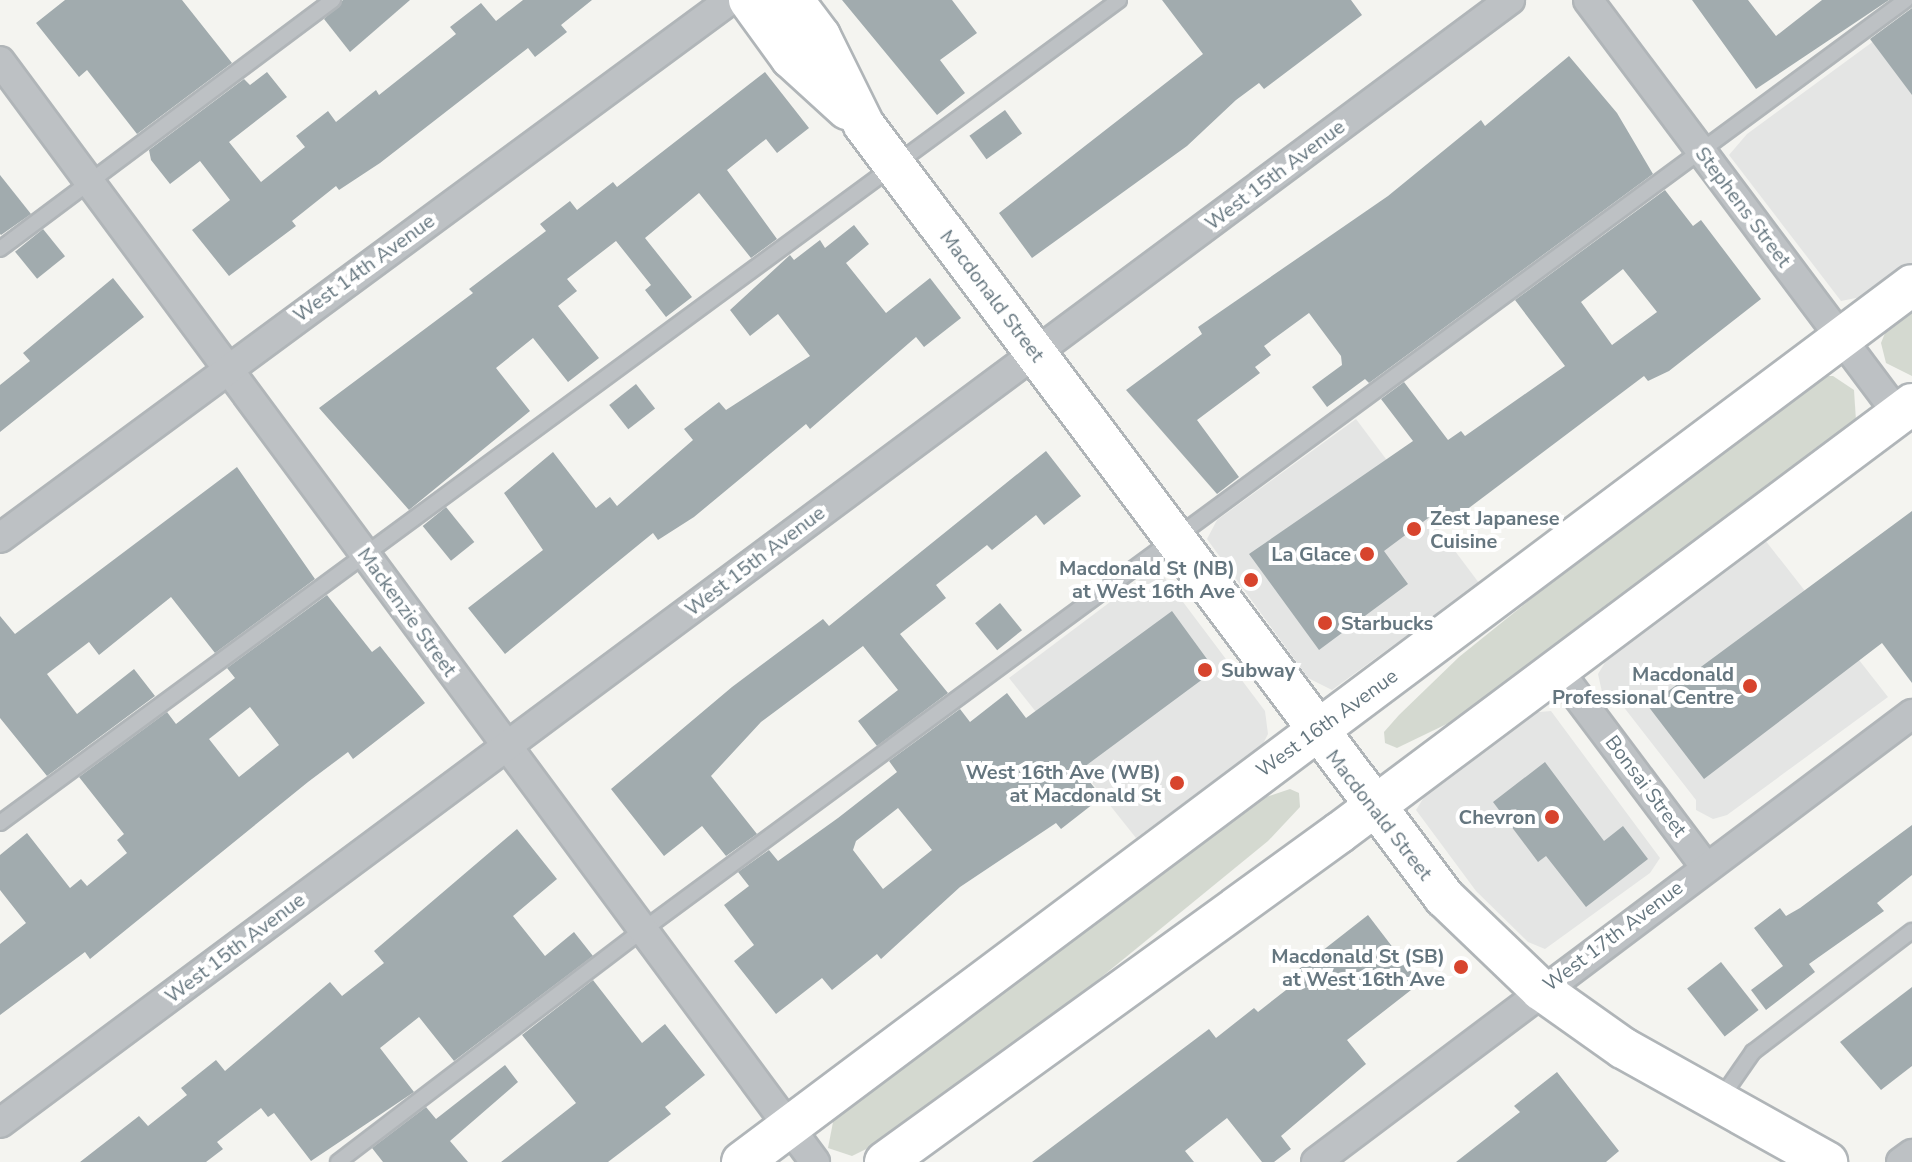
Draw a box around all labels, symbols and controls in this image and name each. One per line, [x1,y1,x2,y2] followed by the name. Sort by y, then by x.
[1200,115,1350,235] street label: West 15th Avenue
[1690,142,1796,272] street label: Stephens Street
[289,209,439,327] street label: West 14th Avenue
[935,225,1049,367] street label: Macdonald Street
[680,501,830,621] street label: West 15th Avenue
[1430,506,1559,553] place label: Zest Japanese Cuisine
[1405,520,1423,538] marker: Zest Japanese Cuisine
[1271,542,1351,566] place label: La Glace
[352,543,462,681] street label: Mackenzie Street
[1358,545,1376,563] marker: La Glace
[1059,556,1235,603] place label: Macdonald St (NB) at West 16th Ave
[1242,571,1260,589] marker: Macdonald St (NB) at West 16th Ave
[1341,611,1433,635] place label: Starbucks
[1316,614,1334,632] marker: Starbucks
[1221,658,1295,682] place label: Subway
[1196,661,1214,679] marker: Subway
[1552,662,1734,709] place label: Macdonald Professional Centre
[1252,664,1402,782] street label: West 16th Avenue
[1741,677,1759,695] marker: Macdonald Professional Centre
[1600,731,1692,841] street label: Bonsai Street
[1321,745,1437,885] street label: Macdonald Street
[966,760,1161,807] place label: West 16th Ave (WB) at Macdonald St
[1168,774,1186,792] marker: West 16th Ave (WB) at Macdonald St
[1459,805,1536,829] place label: Chevron
[1543,808,1561,826] marker: Chevron
[1538,876,1688,996] street label: West 17th Avenue
[160,888,310,1008] street label: West 15th Avenue
[1271,944,1445,991] place label: Macdonald St (SB) at West 16th Ave
[1452,958,1470,976] marker: Macdonald St (SB) at West 16th Ave

